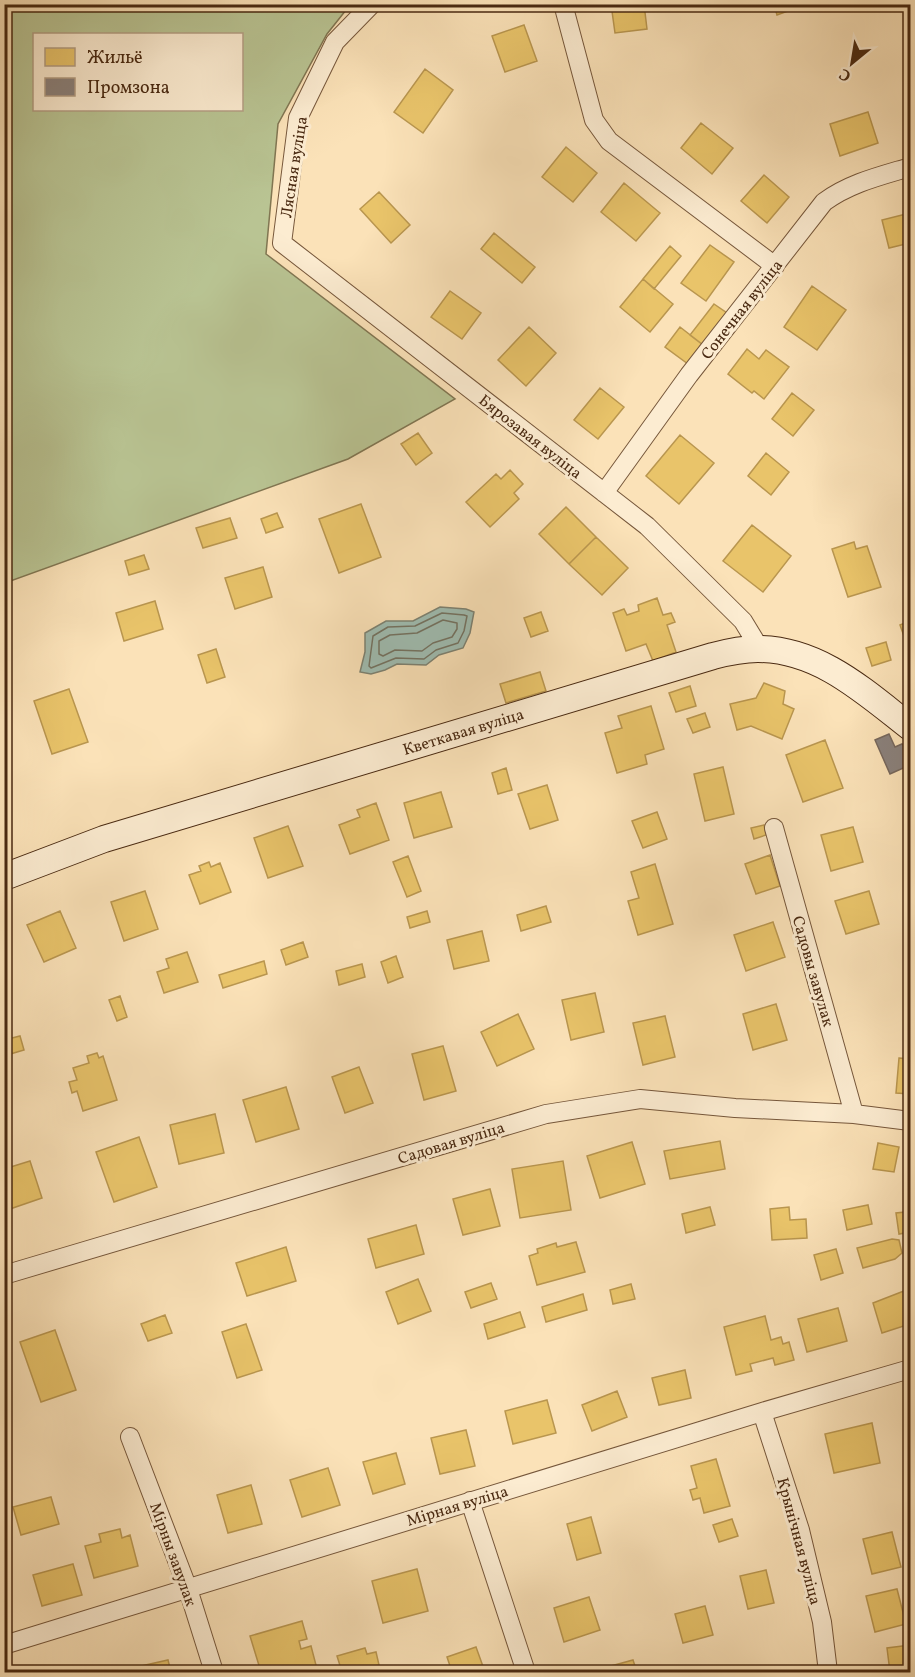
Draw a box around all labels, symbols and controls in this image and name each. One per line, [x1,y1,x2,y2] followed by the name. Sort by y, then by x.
[33,33,243,111] legend
[822,33,882,93] north arrow
[87,46,143,71] text: Жильё
[836,62,855,86] text: С
[87,76,170,101] text: Промзона
[276,115,314,220] street label: Лясная вуліца
[697,256,789,365] street label: Сонечная вуліца
[474,390,586,485] street label: Бярозавая вуліца
[400,704,527,762] street label: Кветкавая вуліца
[786,914,839,1030] street label: Садовы завулак
[395,1117,508,1171] street label: Садовая вуліца
[770,1475,826,1608] street label: Крынічная вуліца
[404,1481,511,1533] street label: Мірная вуліца
[143,1500,201,1610] street label: Мірны завулак

